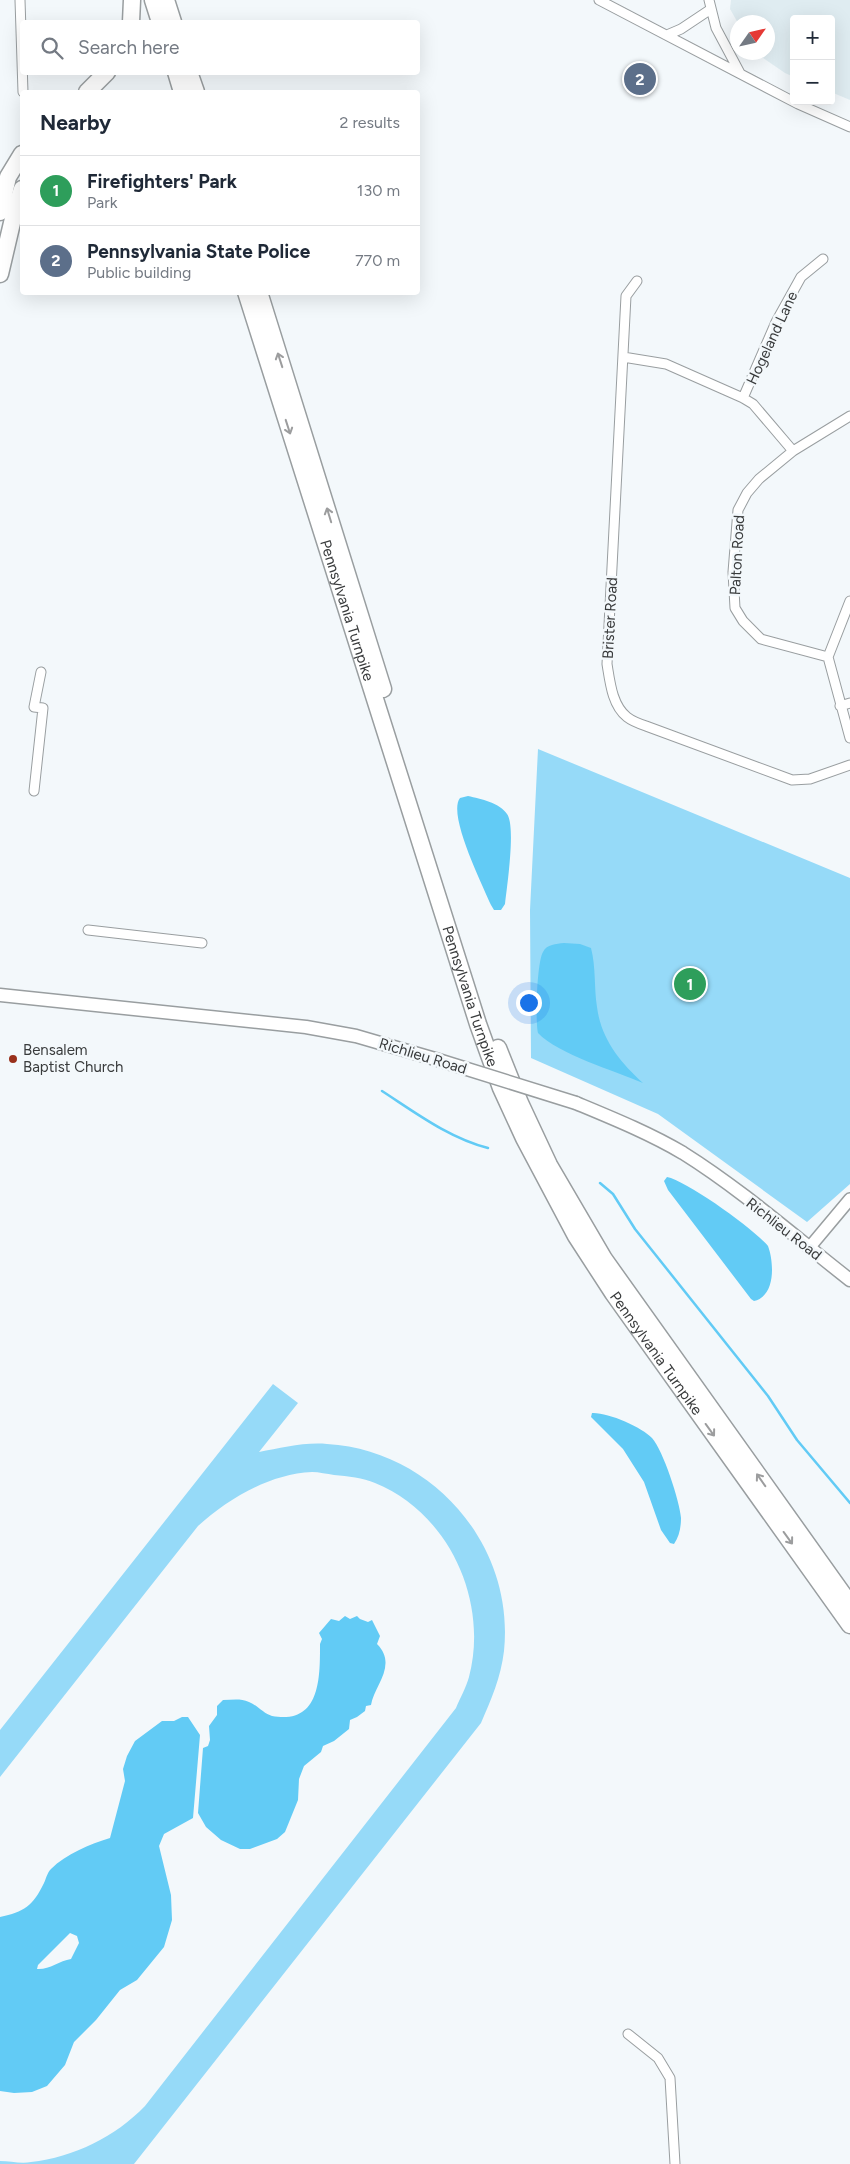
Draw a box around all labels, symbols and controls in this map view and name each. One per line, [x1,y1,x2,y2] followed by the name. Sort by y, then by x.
[730,15,775,60] north arrow
[790,15,835,105] map controls
[790,15,835,60] button: +
[20,20,420,75] search box
[38,34,66,62] icon: search
[78,36,180,59] text: Search here
[624,60,656,98] pin: 2
[790,60,835,105] button: −
[40,110,111,135] text: Nearby
[340,113,400,132] text: 2 results
[87,170,237,193] text: Firefighters' Park
[53,181,59,200] text: 1
[357,181,400,200] text: 130 m
[87,193,117,212] text: Park
[87,240,310,263] text: Pennsylvania State Police
[51,251,61,270] text: 2
[355,251,400,270] text: 770 m
[87,263,191,282] text: Public building
[743,289,801,387] street label: Hogeland Lane
[275,352,284,368] one-way arrow
[284,419,294,435] one-way arrow
[323,507,333,523] one-way arrow
[726,514,748,596] street label: Palton Road
[316,537,378,683] street label: Pennsylvania Turnpike
[599,577,621,659] street label: Brister Road
[438,924,502,1069] street label: Pennsylvania Turnpike
[674,965,706,1003] pin: 1
[516,990,542,1016] your location
[377,1034,469,1078] street label: Richlieu Road
[23,1041,123,1076] place label: Bensalem Baptist Church
[7,1053,19,1065] marker: Bensalem Baptist Church
[743,1194,825,1264] street label: Richlieu Road
[606,1288,706,1419] street label: Pennsylvania Turnpike
[705,1423,715,1437] one-way arrow
[756,1473,766,1487] one-way arrow
[783,1531,793,1545] one-way arrow

